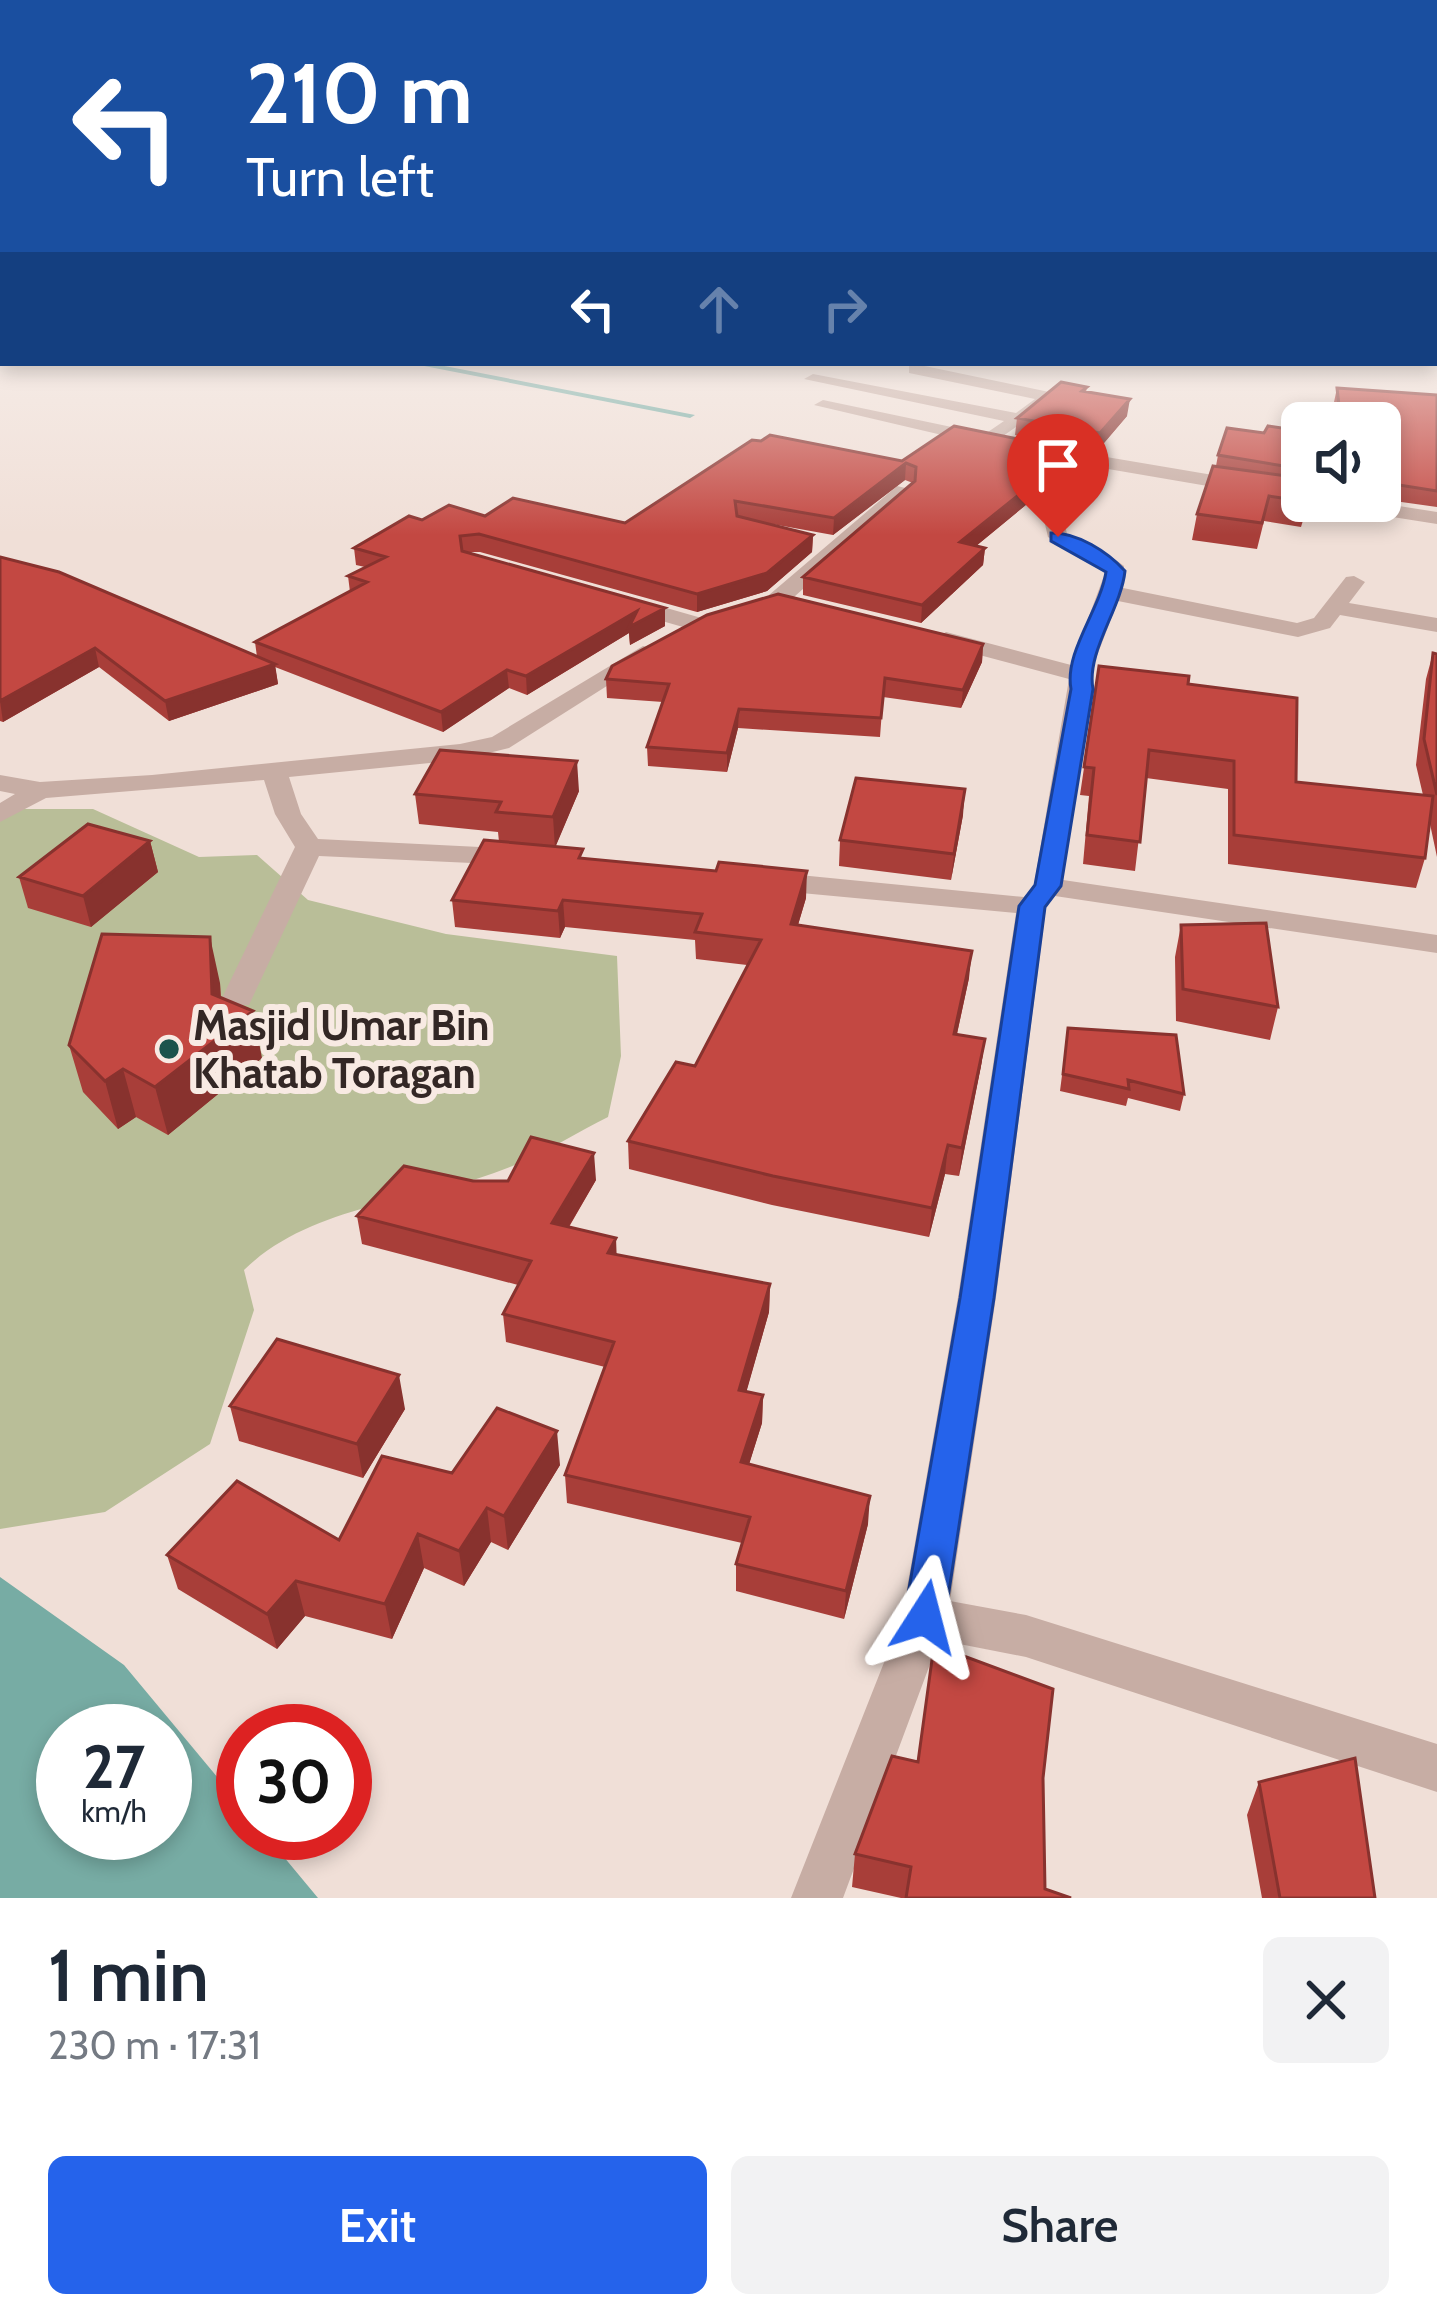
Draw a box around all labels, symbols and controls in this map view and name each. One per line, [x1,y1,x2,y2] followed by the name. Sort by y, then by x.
[246,42,473,144] text: 210 m
[48,48,204,204] icon: left
[246,144,434,210] text: Turn left
[560,276,626,342] icon: left
[686,276,752,342] icon: ahead
[812,276,878,342] icon: right
[1281,402,1401,522] map controls
[1281,402,1401,522] button: sound
[1007,414,1109,537] pin
[1025,432,1091,498] icon: arrive
[193,999,490,1099] place label: Masjid Umar Bin Khatab Toragan
[156,1036,182,1062] marker: Masjid Umar Bin Khatab Toragan
[862,1554,988,1680] position arrow
[216,1704,372,1860] speed limit sign: 30
[83,1730,145,1803] text: 27
[81,1793,147,1830] text: km/h
[48,1932,209,2019] text: 1 min
[1263,1937,1389,2063] button: close
[48,2021,261,2069] text: 230 m · 17:31
[48,2156,707,2294] button: Exit
[731,2156,1389,2294] button: Share

